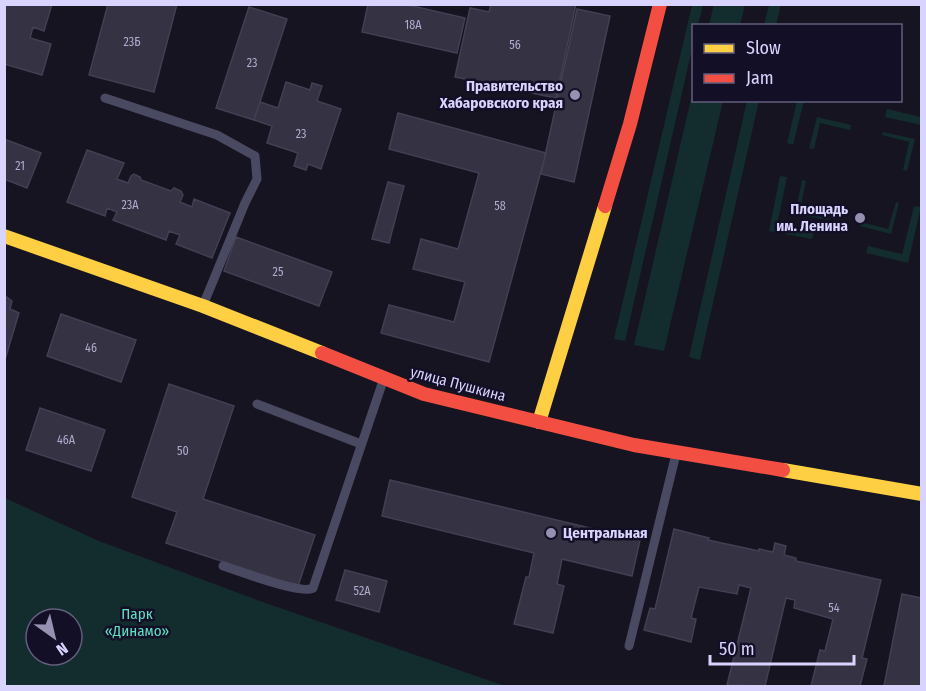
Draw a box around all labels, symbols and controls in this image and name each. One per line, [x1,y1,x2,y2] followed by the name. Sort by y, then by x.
[405,18,422,32] house number: 18А
[692,24,902,102] legend
[124,35,140,49] house number: 23Б
[746,37,781,59] text: Slow
[509,38,521,52] house number: 56
[247,56,257,70] house number: 23
[746,67,774,89] text: Jam
[439,77,563,112] place label: Правительство Хабаровского края
[568,88,582,102] marker: Правительство Хабаровского края
[296,127,306,141] house number: 23
[15,159,25,173] house number: 21
[122,198,139,212] house number: 23А
[494,199,506,213] house number: 58
[776,200,849,235] place label: Площадь им. Ленина
[853,211,867,225] marker: Площадь им. Ленина
[273,265,284,279] house number: 25
[85,341,97,355] house number: 46
[408,363,508,405] street label: улица Пушкина
[57,433,76,447] house number: 46А
[177,444,189,458] house number: 50
[563,524,648,542] place label: Центральная
[544,526,558,540] marker: Центральная
[354,584,371,598] house number: 52А
[828,601,840,615] house number: 54
[105,605,169,640] park label: Парк «Динамо»
[24,607,84,667] north arrow
[710,628,854,666] scale bar
[53,638,71,660] text: N
[719,638,755,660] text: 50 m

